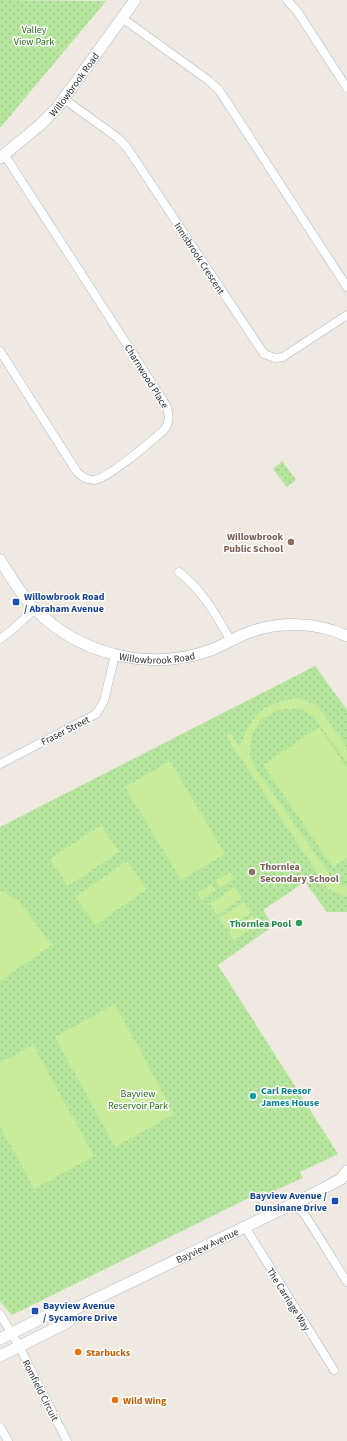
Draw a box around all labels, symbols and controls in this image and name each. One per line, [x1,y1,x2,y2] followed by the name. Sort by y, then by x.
[14,23,54,49] park label: Valley View Park
[46,50,103,120] street label: Willowbrook Road
[171,220,228,298] street label: Innisbrook Crescent
[121,342,172,411] street label: Charnwood Place
[223,530,284,556] place label: Willowbrook Public School
[286,537,296,547] marker: Willowbrook Public School
[24,590,105,616] place label: Willowbrook Road / Abraham Avenue
[11,597,21,607] marker: Willowbrook Road / Abraham Avenue
[118,649,197,668] street label: Willowbrook Road
[39,712,93,749] street label: Fraser Street
[260,860,339,886] place label: Thornlea Secondary School
[247,867,257,877] marker: Thornlea Secondary School
[230,917,291,931] place label: Thornlea Pool
[294,918,304,928] marker: Thornlea Pool
[261,1084,319,1110] place label: Carl Reesor James House
[108,1087,168,1113] park label: Bayview Reservoir Park
[248,1091,258,1101] marker: Carl Reesor James House
[250,1189,328,1215] place label: Bayview Avenue / Dunsinane Drive
[330,1196,340,1206] marker: Bayview Avenue / Dunsinane Drive
[174,1225,241,1267] street label: Bayview Avenue
[263,1265,313,1334] street label: The Carriage Way
[43,1299,118,1325] place label: Bayview Avenue / Sycamore Drive
[30,1306,40,1316] marker: Bayview Avenue / Sycamore Drive
[86,1346,131,1360] place label: Starbucks
[73,1347,83,1357] marker: Starbucks
[19,1357,62,1424] street label: Romfield Circuit
[123,1394,167,1408] place label: Wild Wing
[110,1395,120,1405] marker: Wild Wing

